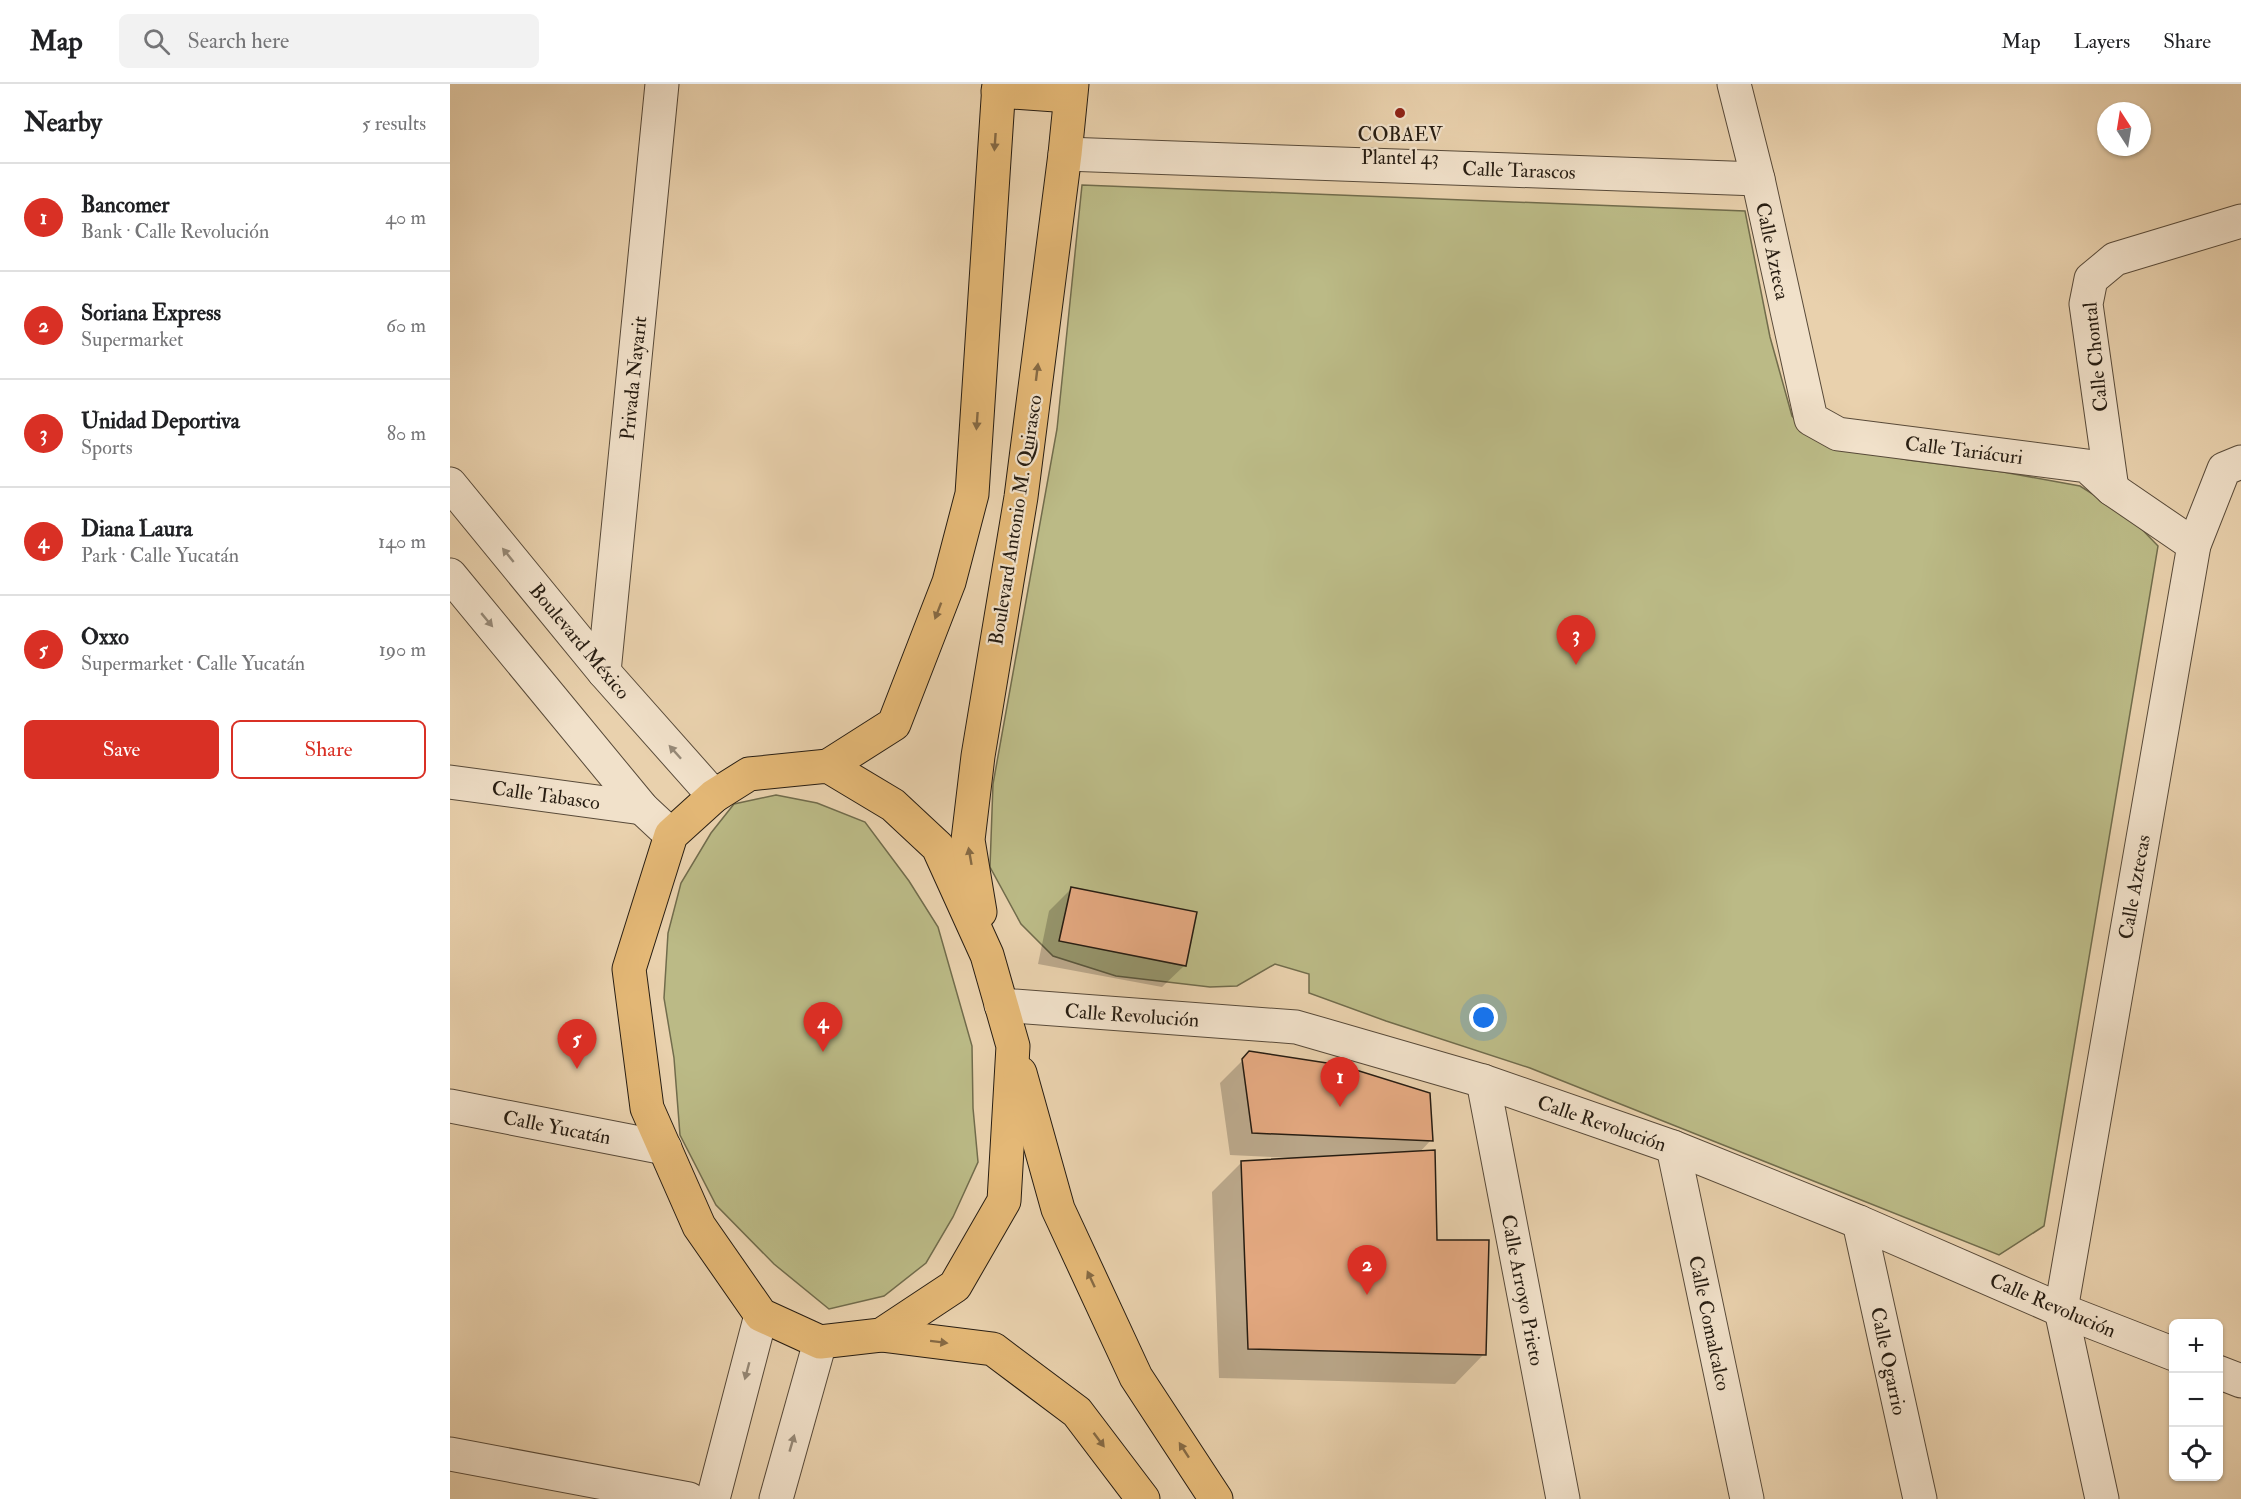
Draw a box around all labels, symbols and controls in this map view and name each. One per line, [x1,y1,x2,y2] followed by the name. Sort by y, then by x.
[119,14,539,68] search box
[30,24,83,59] text: Map
[140,25,173,58] icon: search
[188,27,289,55] text: Search here
[2001,28,2041,55] text: Map
[2074,28,2130,55] text: Layers
[2163,28,2211,55] text: Share
[2097,102,2151,156] north arrow
[1393,106,1407,120] marker: COBAEV Plantel 43
[24,107,102,139] text: Nearby
[362,111,426,136] text: 5 results
[1358,122,1443,170] place label: COBAEV Plantel 43
[990,133,1000,152] one-way arrow
[1462,156,1576,185] street label: Calle Tarascos
[81,191,170,219] text: Bancomer
[1750,200,1795,303] street label: Calle Azteca
[40,205,47,230] text: 1
[385,205,426,230] text: 40 m
[81,219,269,244] text: Bank · Calle Revolución
[81,299,221,327] text: Soriana Express
[2077,301,2114,413] street label: Calle Chontal
[38,313,49,338] text: 2
[386,313,426,338] text: 60 m
[615,314,653,441] street label: Privada Nayarit
[81,327,184,352] text: Supermarket
[1033,363,1042,382] one-way arrow
[983,393,1048,647] street label: Boulevard Antonio M. Quirasco
[81,407,240,435] text: Unidad Deportiva
[972,411,981,430] one-way arrow
[40,421,47,446] text: 3
[387,421,426,446] text: 80 m
[1904,431,2024,470] street label: Calle Tariácuri
[81,435,133,460] text: Sports
[81,515,192,543] text: Diana Laura
[38,529,49,554] text: 4
[378,529,426,554] text: 140 m
[81,543,239,568] text: Park · Calle Yucatán
[502,547,515,563] one-way arrow
[524,578,635,704] street label: Boulevard México
[933,602,943,620] one-way arrow
[481,612,494,628] one-way arrow
[1556,616,1596,665] pin: 3
[81,623,129,651] text: Oxxo
[39,637,48,662] text: 5
[379,637,426,662] text: 190 m
[81,651,305,676] text: Supermarket · Calle Yucatán
[24,720,219,779] button: Save
[231,720,426,779] button: Share
[669,745,682,760] one-way arrow
[490,776,602,815] street label: Calle Tabasco
[2113,833,2156,941] street label: Calle Aztecas
[966,846,975,865] one-way arrow
[1064,998,1200,1033] street label: Calle Revolución
[804,1002,842,1052] pin: 4
[1469,1003,1498,1032] your location
[558,1020,596,1069] pin: 5
[1320,1058,1360,1107] pin: 1
[1534,1090,1670,1157] street label: Calle Revolución
[501,1105,613,1150] street label: Calle Yucatán
[1496,1212,1549,1368] street label: Calle Arroyo Prieto
[1348,1246,1386,1295] pin: 2
[1683,1253,1736,1393] street label: Calle Comalcalco
[1986,1268,2120,1343] street label: Calle Revolución
[1086,1271,1095,1288] one-way arrow
[1865,1305,1912,1417] street label: Calle Ogarrio
[2169,1319,2223,1481] map controls
[2169,1319,2223,1373] button: +
[930,1337,949,1347] one-way arrow
[741,1362,751,1381] one-way arrow
[2169,1373,2223,1427] button: −
[2169,1427,2223,1481] button: locate
[1092,1433,1104,1448] one-way arrow
[787,1434,797,1452] one-way arrow
[1179,1442,1190,1458] one-way arrow

